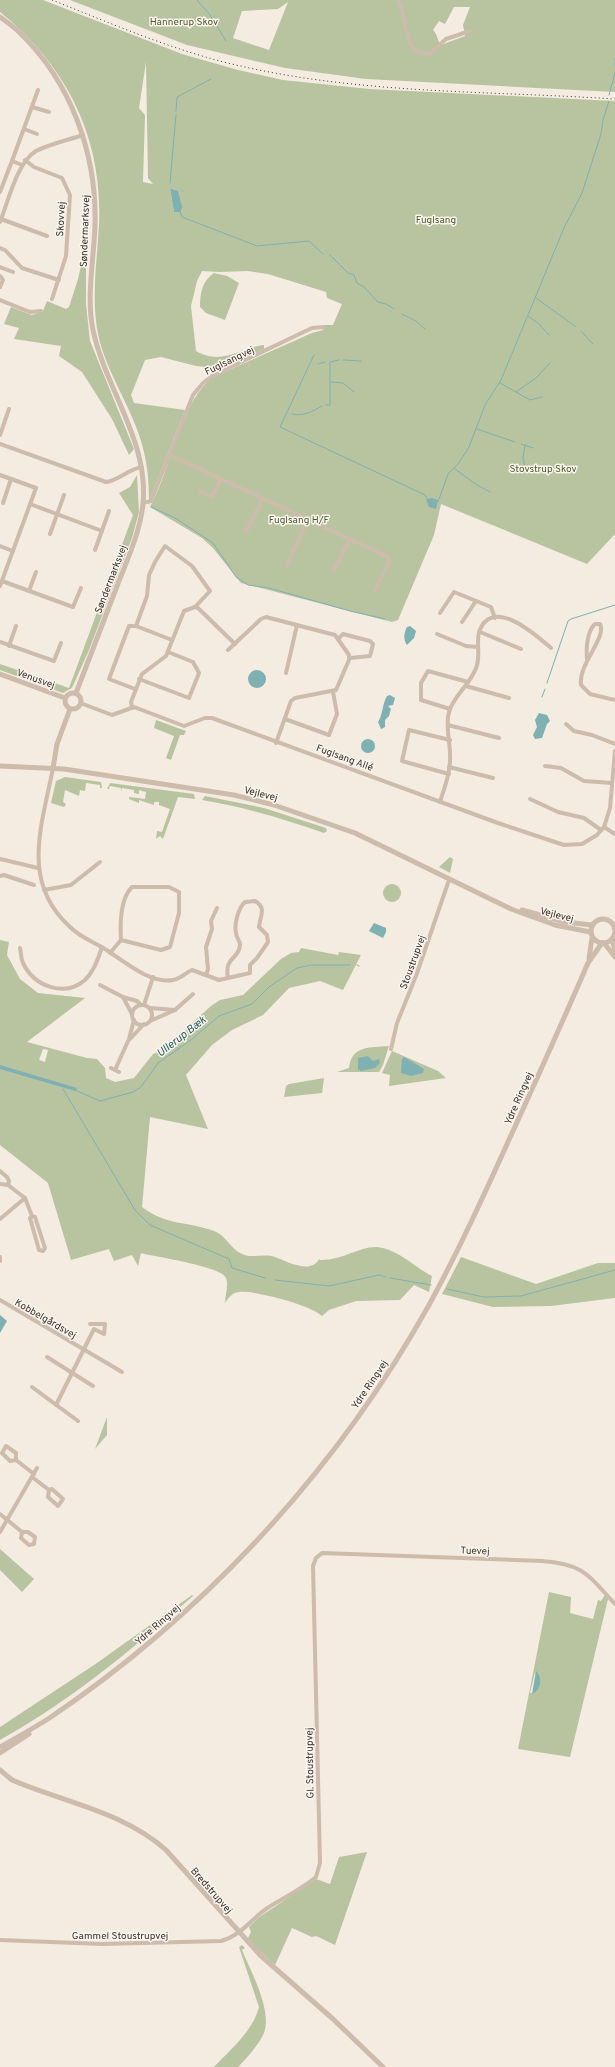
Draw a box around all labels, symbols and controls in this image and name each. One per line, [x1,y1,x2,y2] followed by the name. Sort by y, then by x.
[150,16,218,29] park label: Hannerup Skov
[78,195,93,267] street label: Søndermarksvej
[54,201,69,237] street label: Skovvej
[416,214,456,227] park label: Fuglsang
[203,344,257,379] street label: Fuglsangvej
[509,463,577,476] park label: Stovstrup Skov
[269,514,330,527] park label: Fuglsang H/F
[92,543,130,616] street label: Søndermarksvej
[15,666,56,692] street label: Venusvej
[314,742,375,775] street label: Fuglsang Allé
[242,784,279,805] street label: Vejlevej
[538,905,575,926] street label: Vejlevej
[398,934,429,991] street label: Stoustrupvej
[154,1013,209,1060] water label: Ullerup Bæk
[502,1070,537,1127] street label: Ydre Ringvej
[12,1296,78,1342] street label: Kobbelgårdsvej
[349,1358,391,1412] street label: Ydre Ringvej
[460,1544,490,1559] street label: Tuevej
[133,1602,183,1648] street label: Ydre Ringvej
[303,1727,318,1799] street label: Gl. Stoustrupvej
[187,1865,235,1917] street label: Bredstrupvej
[72,1930,168,1943] street label: Gammel Stoustrupvej

